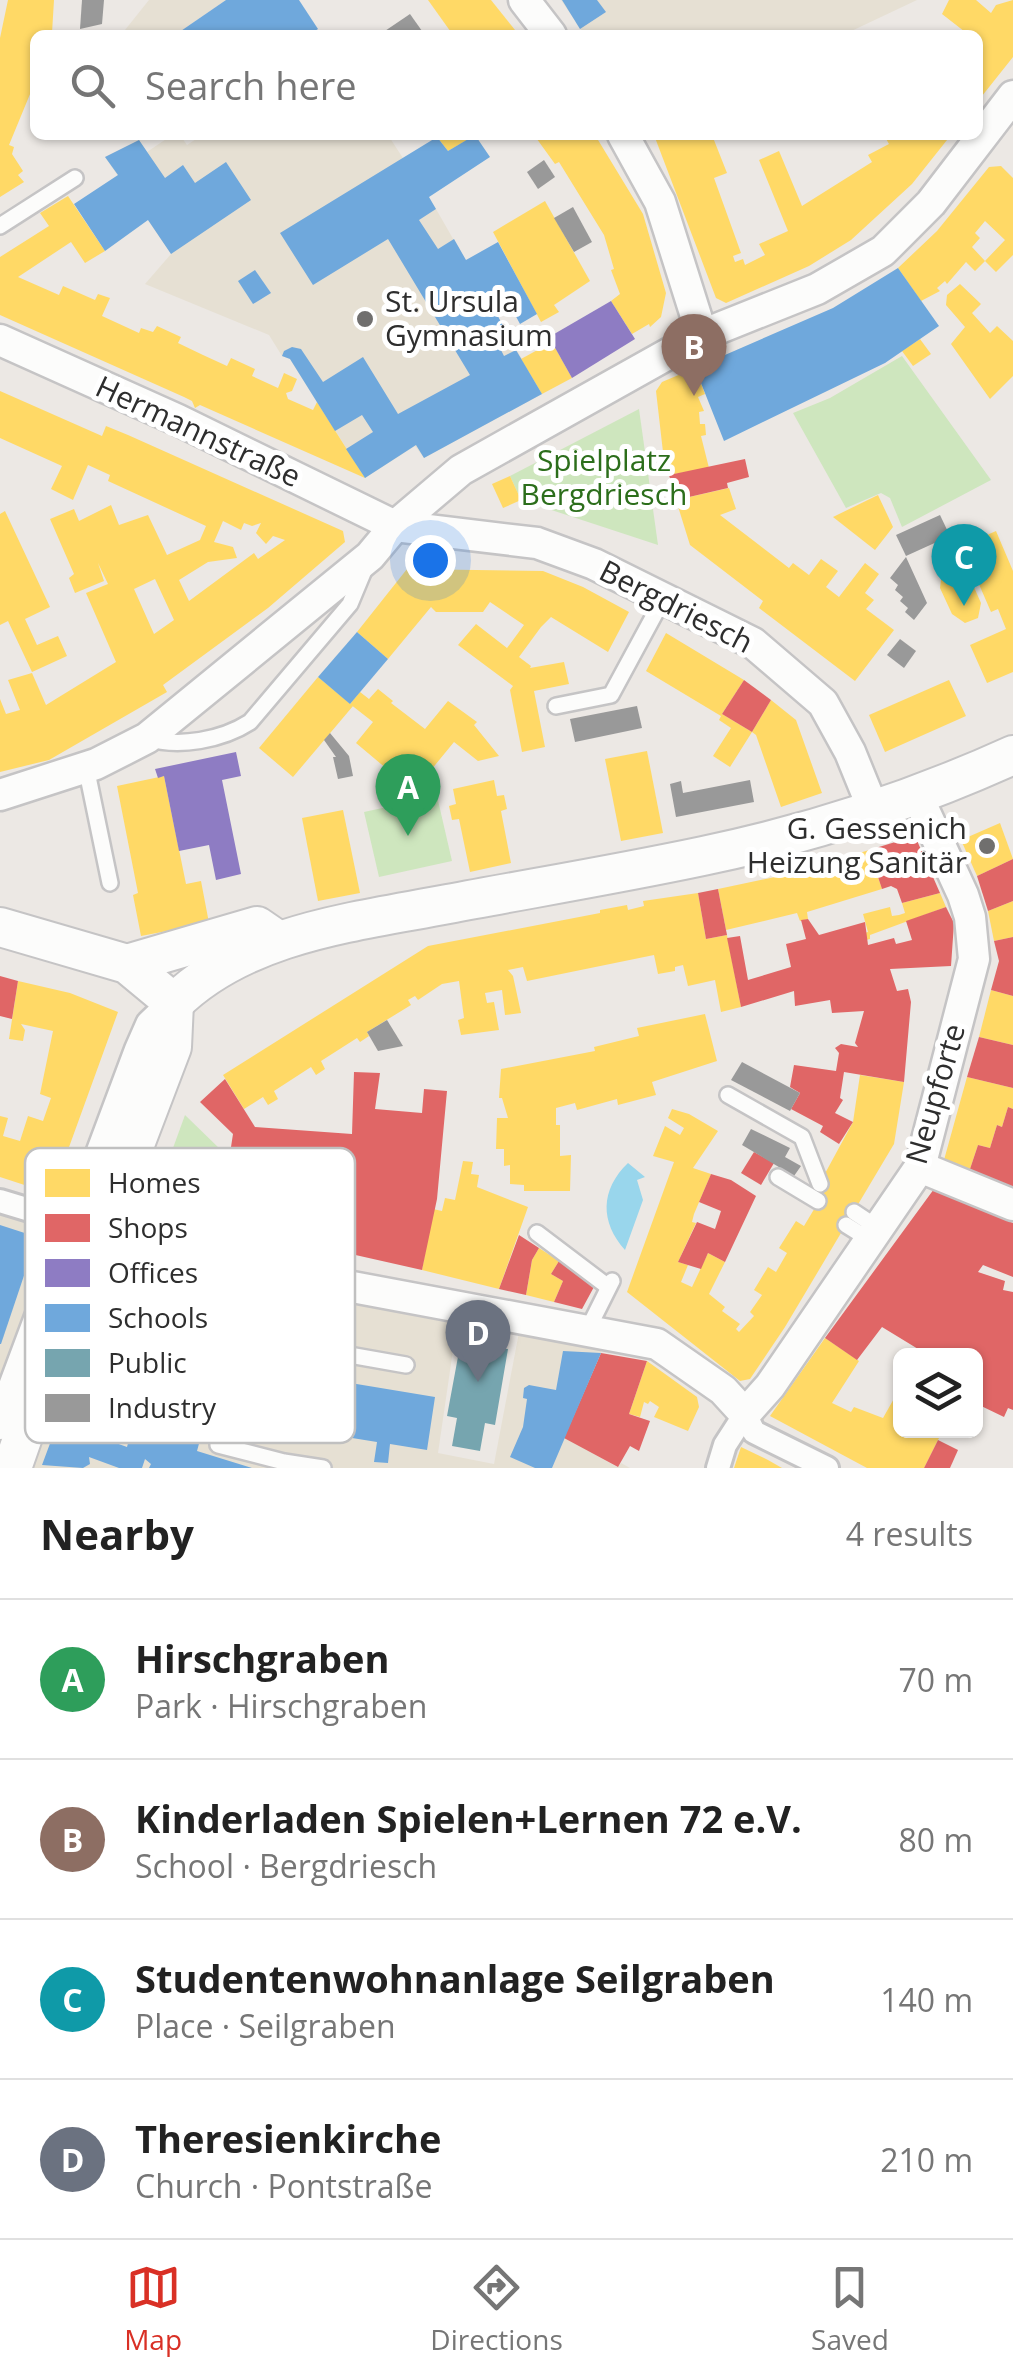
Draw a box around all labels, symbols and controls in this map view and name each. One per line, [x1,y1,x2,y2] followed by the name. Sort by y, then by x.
[30,30,983,140] search box
[65,58,120,113] icon: search
[145,59,357,111] text: Search here
[385,280,553,355] place label: St. Ursula Gymnasium
[354,308,376,330] marker: St. Ursula Gymnasium
[662,314,726,396] pin: B
[89,365,308,496] street label: Hermannstraße
[521,439,687,514] park label: Spielplatz Bergdriesch
[932,524,996,606] pin: C
[405,535,456,586] your location
[593,550,760,662] street label: Bergdriesch
[376,754,440,836] pin: A
[747,807,967,882] place label: G. Gessenich Heizung Sanitär
[976,835,998,857] marker: G. Gessenich Heizung Sanitär
[895,1019,974,1169] street label: Neupforte
[25,1148,355,1443] legend
[108,1163,200,1201] text: Homes
[108,1208,188,1246] text: Shops
[108,1253,198,1291] text: Offices
[108,1298,208,1336] text: Schools
[446,1300,510,1382] pin: D
[108,1343,187,1381] text: Public
[893,1348,983,1438] map controls
[893,1348,983,1438] button: layers
[108,1388,217,1426] text: Industry
[40,1505,194,1562] text: Nearby
[846,1512,973,1555] text: 4 results
[135,1632,389,1684] text: Hirschgraben
[61,1658,84,1701] text: A
[898,1658,973,1701] text: 70 m
[135,1684,427,1727] text: Park · Hirschgraben
[135,1792,802,1844] text: Kinderladen Spielen+Lernen 72 e.V.
[62,1818,83,1861] text: B
[898,1818,973,1861] text: 80 m
[135,1844,437,1887] text: School · Bergdriesch
[135,1952,775,2004] text: Studentenwohnanlage Seilgraben
[62,1978,83,2021] text: C
[880,1978,973,2021] text: 140 m
[135,2004,396,2047] text: Place · Seilgraben
[135,2112,441,2164] text: Theresienkirche
[61,2138,84,2181] text: D
[880,2138,973,2181] text: 210 m
[135,2164,432,2207] text: Church · Pontstraße
[124,2260,182,2358] tab: Map
[430,2260,563,2358] tab: Directions
[811,2260,889,2358] tab: Saved

